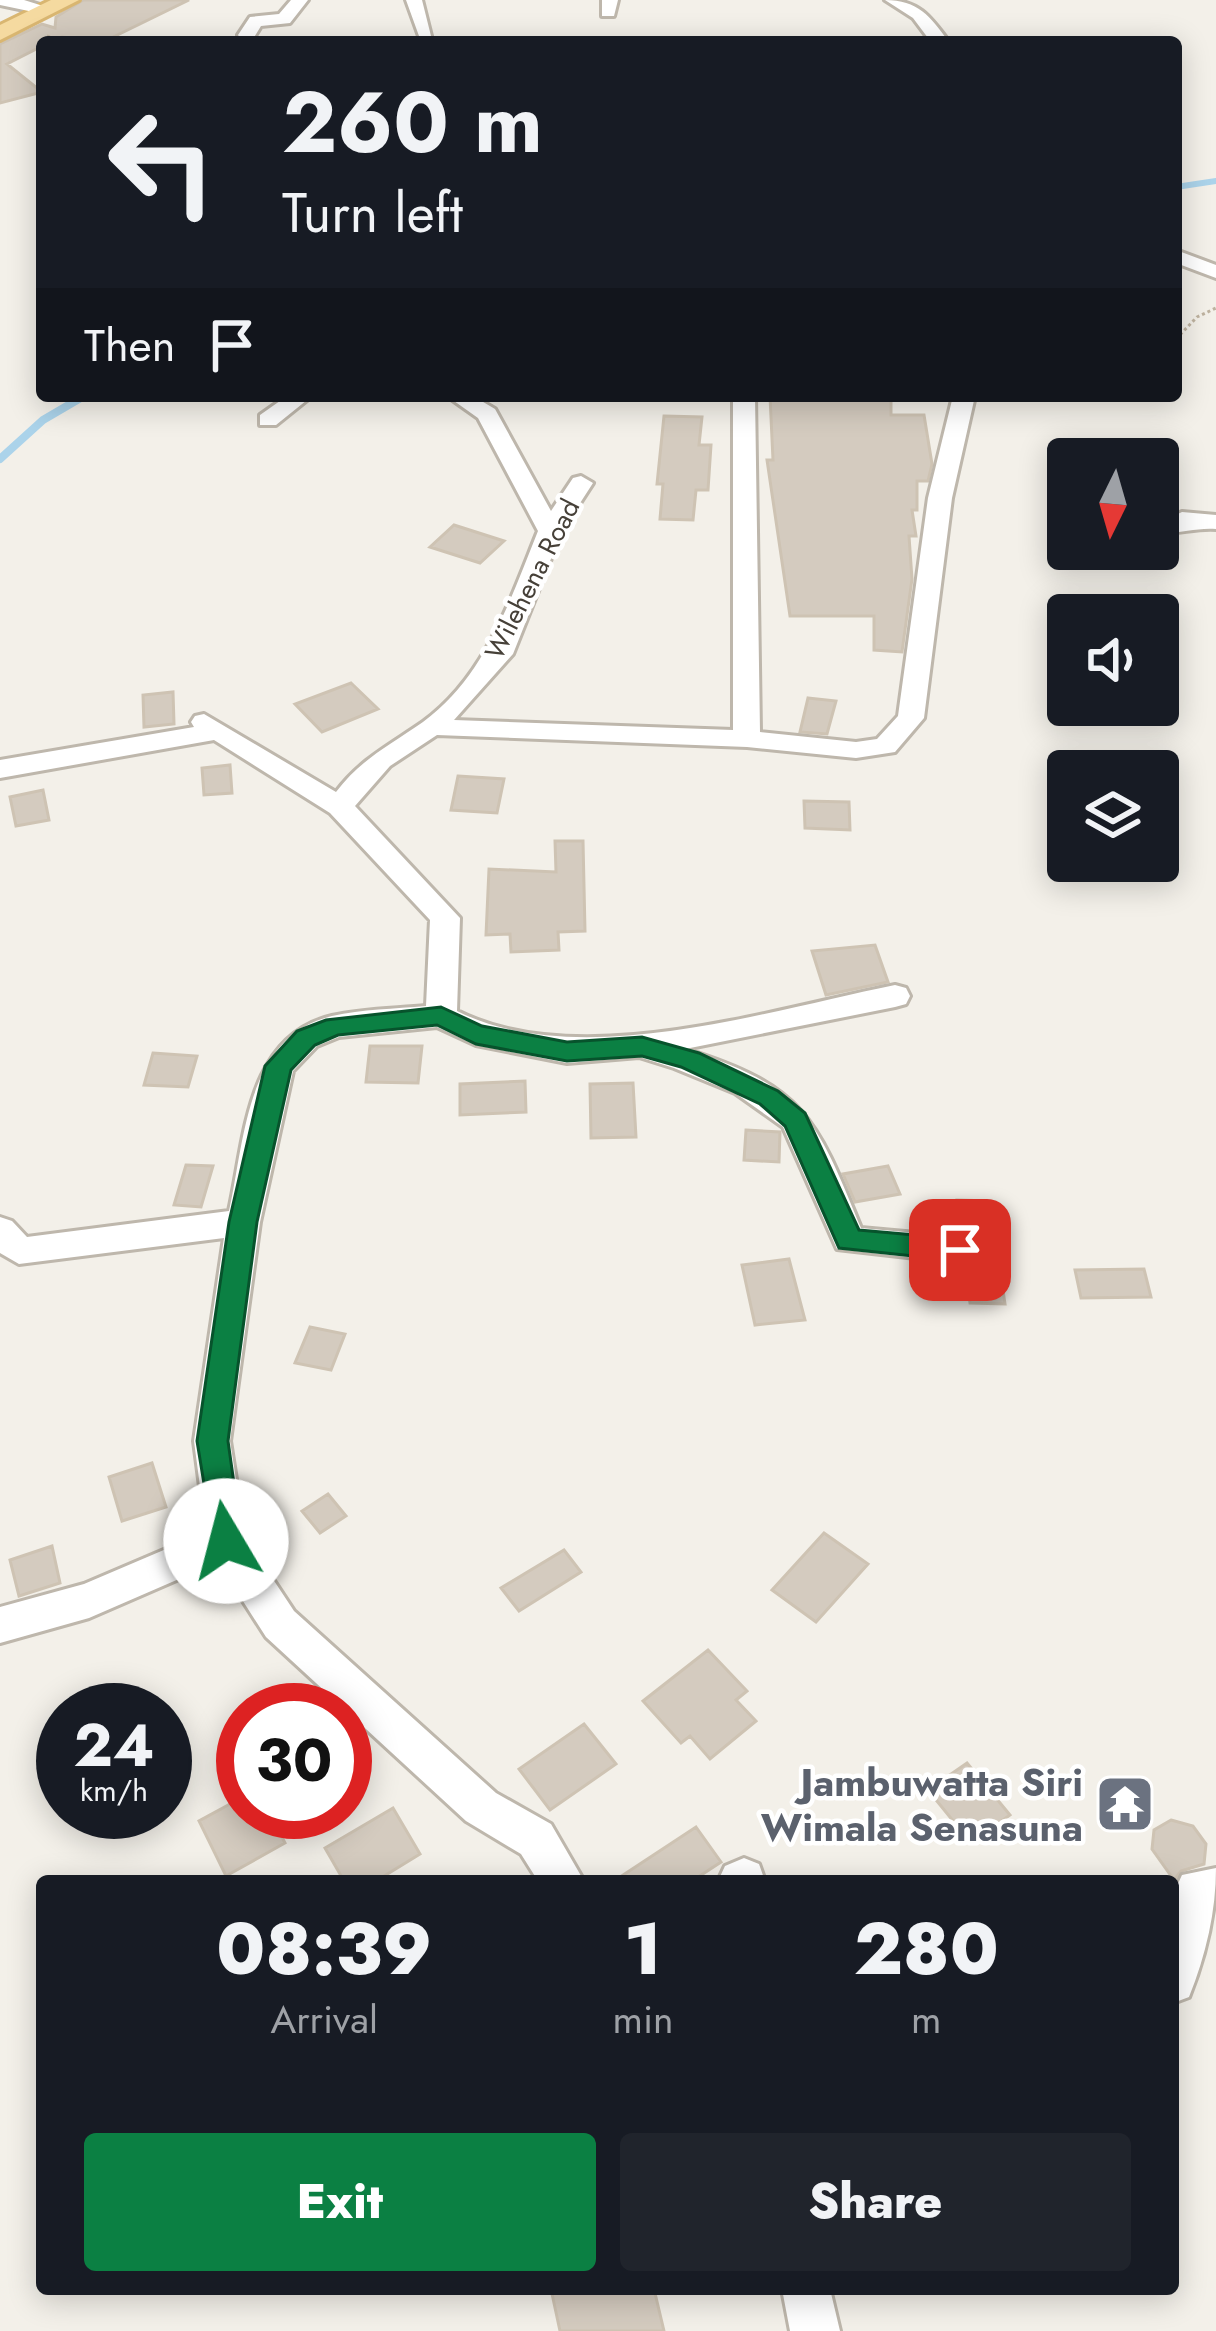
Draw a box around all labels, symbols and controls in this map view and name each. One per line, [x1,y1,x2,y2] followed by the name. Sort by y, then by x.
[282,62,543,184] text: 260 m
[84,84,240,240] icon: left
[282,174,463,252] text: Turn left
[199,312,265,378] icon: arrive
[84,313,175,378] text: Then
[1047,438,1179,570] north arrow
[1047,438,1179,882] map controls
[475,492,589,666] street label: Wilehena Road
[1047,594,1179,726] button: sound
[1047,750,1179,882] button: layers
[909,1199,1011,1301] pin
[927,1217,993,1283] icon: arrive
[163,1478,289,1604] position arrow
[216,1683,372,1839] speed limit sign: 30
[73,1702,155,1789] text: 24
[761,1754,1083,1856] place label: Jambuwatta Siri Wimala Senasuna
[80,1769,148,1812] text: km/h
[1094,1773,1156,1835] temple icon: Jambuwatta Siri Wimala Senasuna
[216,1897,432,2001] text: 08:39
[624,1897,662,2001] text: 1
[854,1897,999,2001] text: 280
[270,1991,378,2048] text: Arrival
[612,1991,674,2048] text: min
[911,1991,941,2048] text: m
[84,2133,596,2271] button: Exit
[620,2133,1131,2271] button: Share

